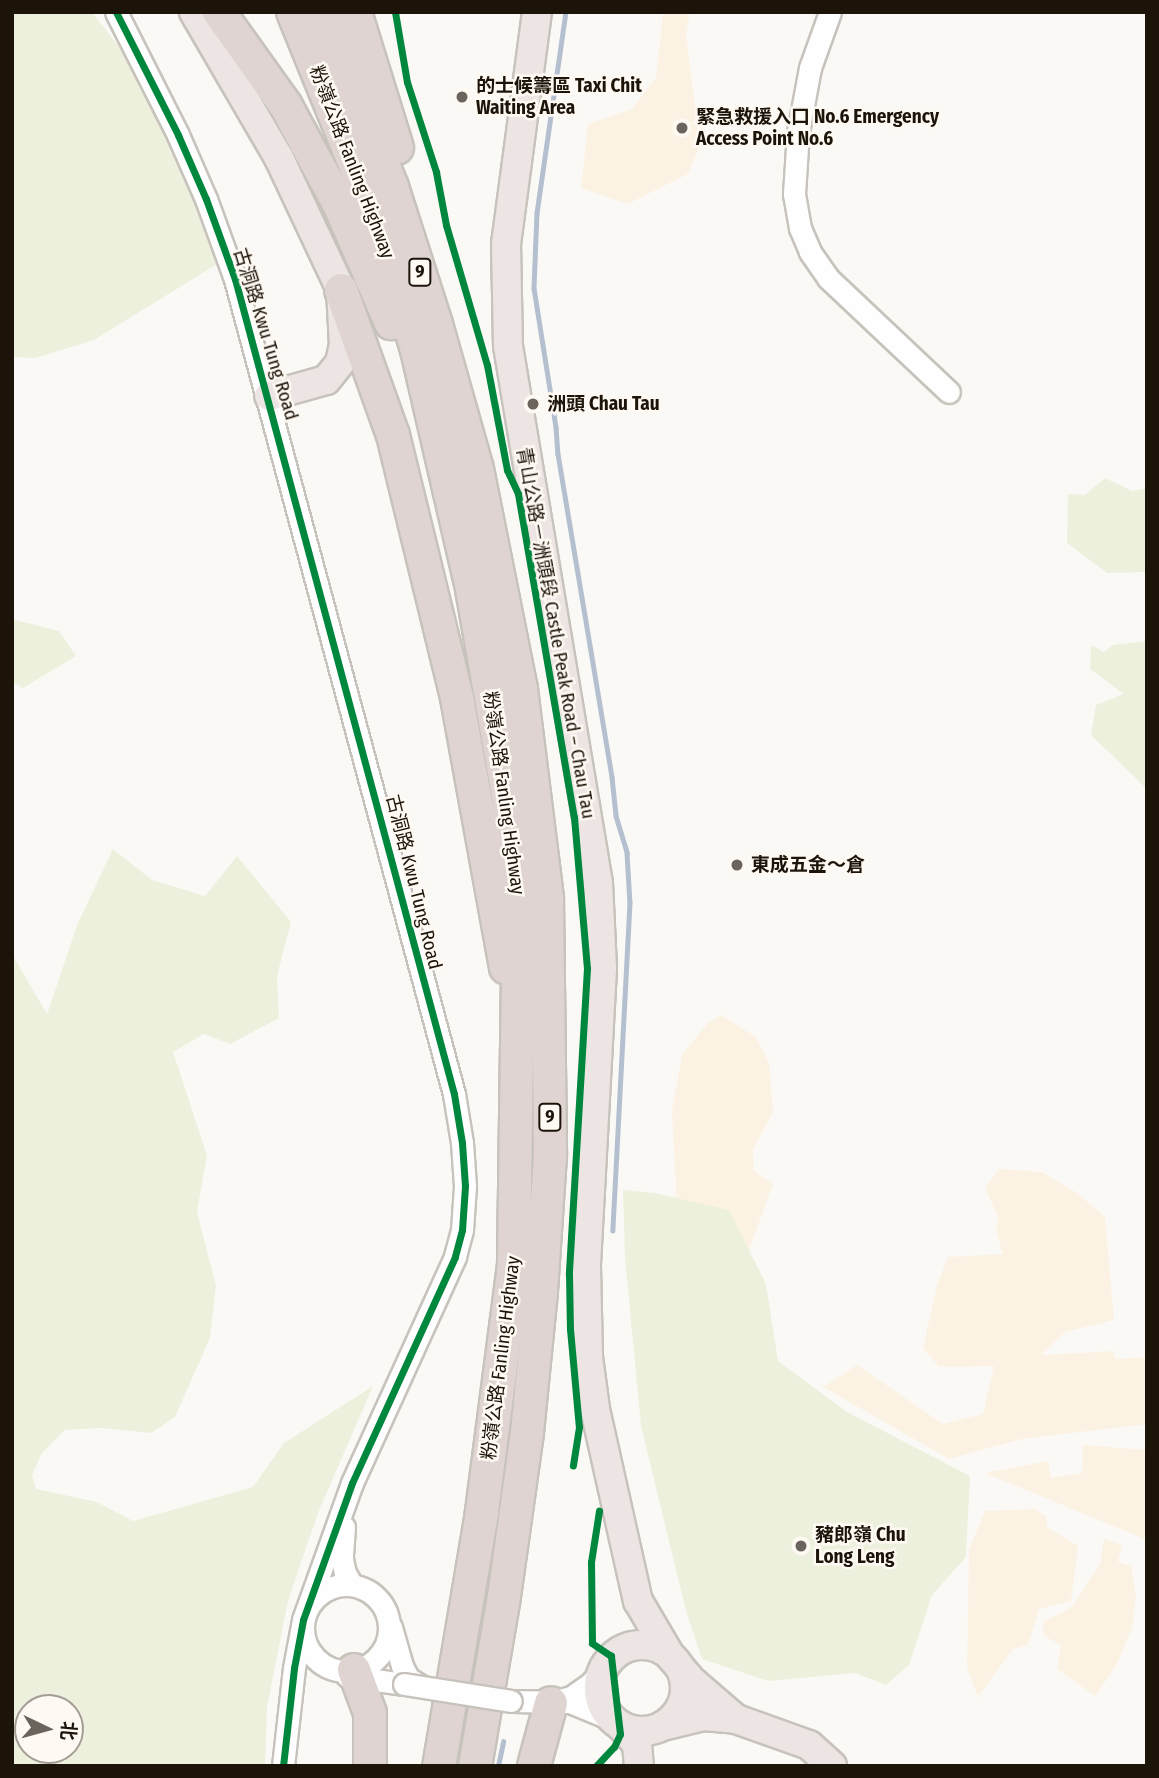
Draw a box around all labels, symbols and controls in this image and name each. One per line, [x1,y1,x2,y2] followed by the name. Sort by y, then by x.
[305,62,399,262] street label: 粉嶺公路 Fanling Highway
[476,75,642,119] place label: 的士候籌區 Taxi Chit Waiting Area
[454,89,470,105] marker: 的士候籌區 Taxi Chit Waiting Area
[696,106,939,150] place label: 緊急救援入口 No.6 Emergency Access Point No.6
[674,120,690,136] marker: 緊急救援入口 No.6 Emergency Access Point No.6
[229,245,303,423] street label: 古洞路 Kwu Tung Road
[408,258,432,286] road number: 9
[547,393,660,415] place label: 洲頭 Chau Tau
[525,396,541,412] marker: 洲頭 Chau Tau
[512,445,600,821] street label: 青山公路－洲頭段 Castle Peak Road – Chau Tau
[478,690,530,896] street label: 粉嶺公路 Fanling Highway
[381,792,447,972] street label: 古洞路 Kwu Tung Road
[751,854,865,876] place label: 東成五金～倉
[729,857,745,873] marker: 東成五金～倉
[538,1102,562,1132] road number: 9
[477,1255,525,1461] street label: 粉嶺公路 Fanling Highway
[815,1524,906,1568] place label: 豬郎嶺 Chu Long Leng
[793,1538,809,1554] marker: 豬郎嶺 Chu Long Leng
[14,1694,84,1764] north arrow
[56,1720,81,1741] text: 北

